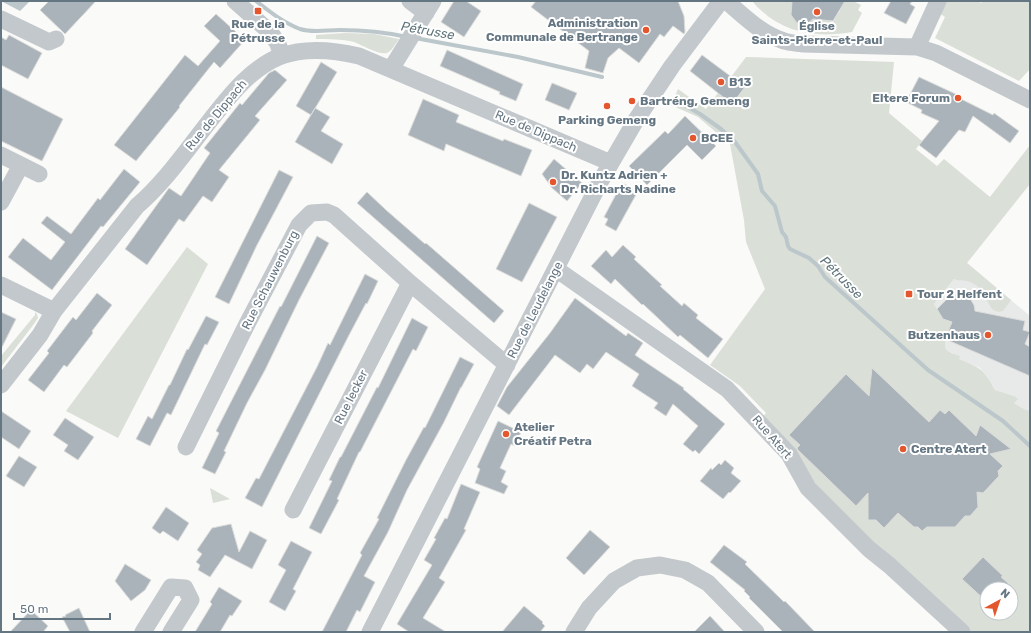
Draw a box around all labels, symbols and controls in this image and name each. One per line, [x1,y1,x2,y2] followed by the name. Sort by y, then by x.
[253,6,263,16] marker: Rue de la Pétrusse
[812,7,822,17] marker: Église Saints-Pierre-et-Paul
[486,16,638,44] place label: Administration Communale de Bertrange
[231,17,285,45] place label: Rue de la Pétrusse
[400,18,456,43] water label: Pétrusse
[752,19,882,47] place label: Église Saints-Pierre-et-Paul
[641,25,651,35] marker: Administration Communale de Bertrange
[729,75,751,89] place label: B13
[182,77,250,153] street label: Rue de Dippach
[716,77,726,87] marker: B13
[872,91,950,105] place label: Eltere Forum
[953,93,963,103] marker: Eltere Forum
[640,94,750,108] place label: Bartréng, Gemeng
[627,96,637,106] marker: Bartréng, Gemeng
[602,101,612,111] marker: Parking Gemeng
[493,107,579,155] street label: Rue de Dippach
[558,113,656,127] place label: Parking Gemeng
[701,131,734,145] place label: BCEE
[688,133,698,143] marker: BCEE
[561,168,676,196] place label: Dr. Kuntz Adrien + Dr. Richarts Nadine
[548,177,558,187] marker: Dr. Kuntz Adrien + Dr. Richarts Nadine
[239,228,301,332] street label: Rue Schauwenburg
[817,253,866,302] water label: Pétrusse
[505,259,566,361] street label: Rue de Leudelange
[917,287,1002,301] place label: Tour 2 Helfent
[904,289,914,299] marker: Tour 2 Helfent
[908,328,980,342] place label: Butzenhaus
[983,330,993,340] marker: Butzenhaus
[331,367,371,426] street label: Rue Iecker
[749,412,795,462] street label: Rue Atert
[514,420,592,448] place label: Atelier Créatif Petra
[501,429,511,439] marker: Atelier Créatif Petra
[911,442,987,456] place label: Centre Atert
[898,444,908,454] marker: Centre Atert
[979,581,1019,621] north arrow
[998,586,1012,601] text: N
[14,595,110,621] scale bar
[20,602,48,616] text: 50 m

